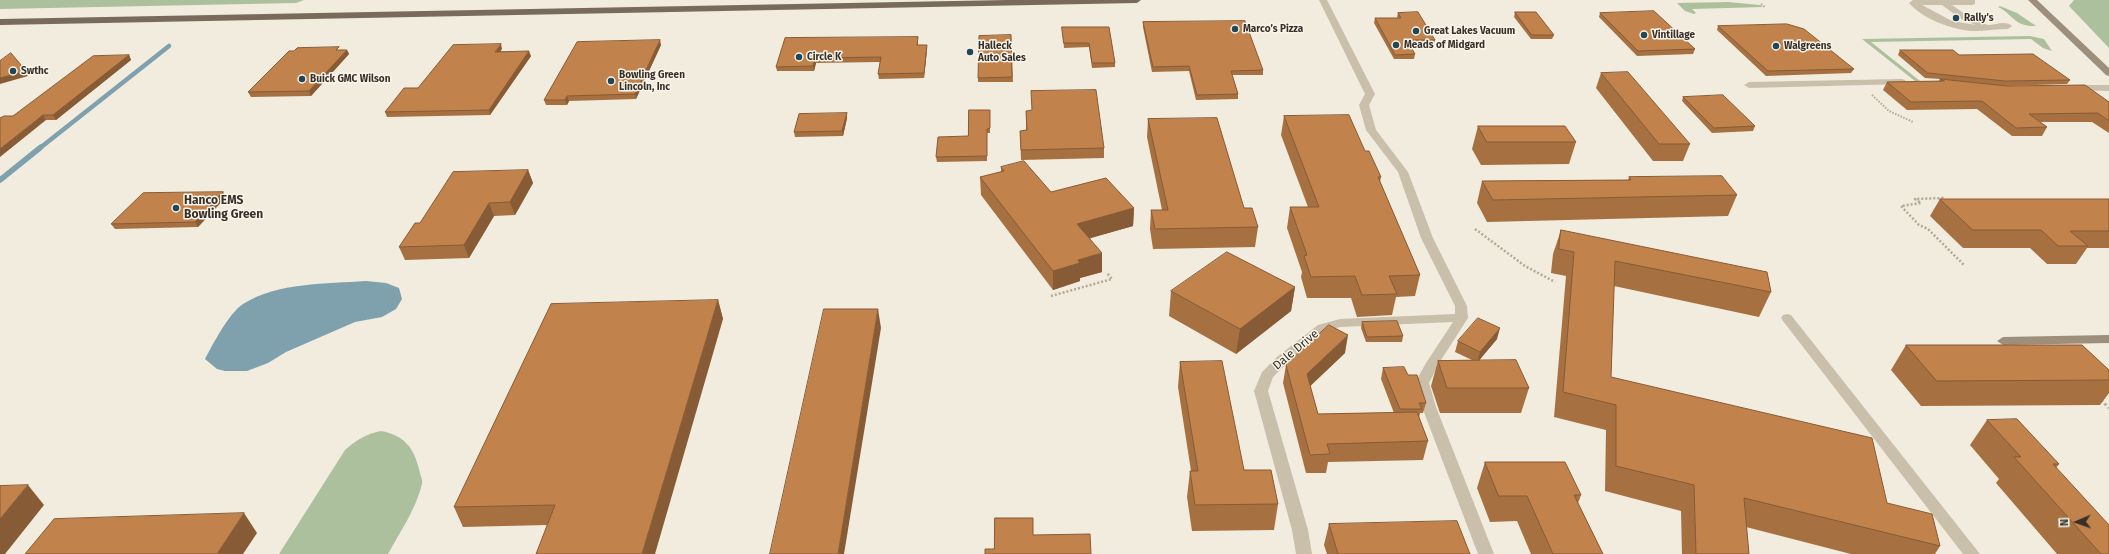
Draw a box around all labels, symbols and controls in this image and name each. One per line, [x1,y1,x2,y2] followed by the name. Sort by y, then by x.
[1964,12,1994,24] place label: Rally's
[1951,13,1961,23] marker: Rally's
[1243,23,1303,35] place label: Marco’s Pizza
[1230,24,1240,34] marker: Marco’s Pizza
[1424,25,1515,37] place label: Great Lakes Vacuum
[1411,26,1421,36] marker: Great Lakes Vacuum
[1652,29,1695,41] place label: Vintillage
[1639,30,1649,40] marker: Vintillage
[1404,39,1485,51] place label: Meads of Midgard
[978,40,1026,64] place label: Halleck Auto Sales
[1391,40,1401,50] marker: Meads of Midgard
[1784,40,1831,52] place label: Walgreens
[1771,41,1781,51] marker: Walgreens
[965,47,975,57] marker: Halleck Auto Sales
[807,51,841,63] place label: Circle K
[794,52,804,62] marker: Circle K
[21,65,49,77] place label: Swthc
[8,66,18,76] marker: Swthc
[619,69,685,92] place label: Bowling Green Lincoln, Inc
[310,73,390,85] place label: Buick GMC Wilson
[297,74,307,84] marker: Buick GMC Wilson
[606,76,616,86] marker: Bowling Green Lincoln, Inc
[184,194,263,222] place label: Hanco EMS Bowling Green
[171,203,181,213] marker: Hanco EMS Bowling Green
[1270,327,1322,373] street label: Dale Drive
[2057,502,2097,542] north arrow
[2058,519,2071,526] text: N

